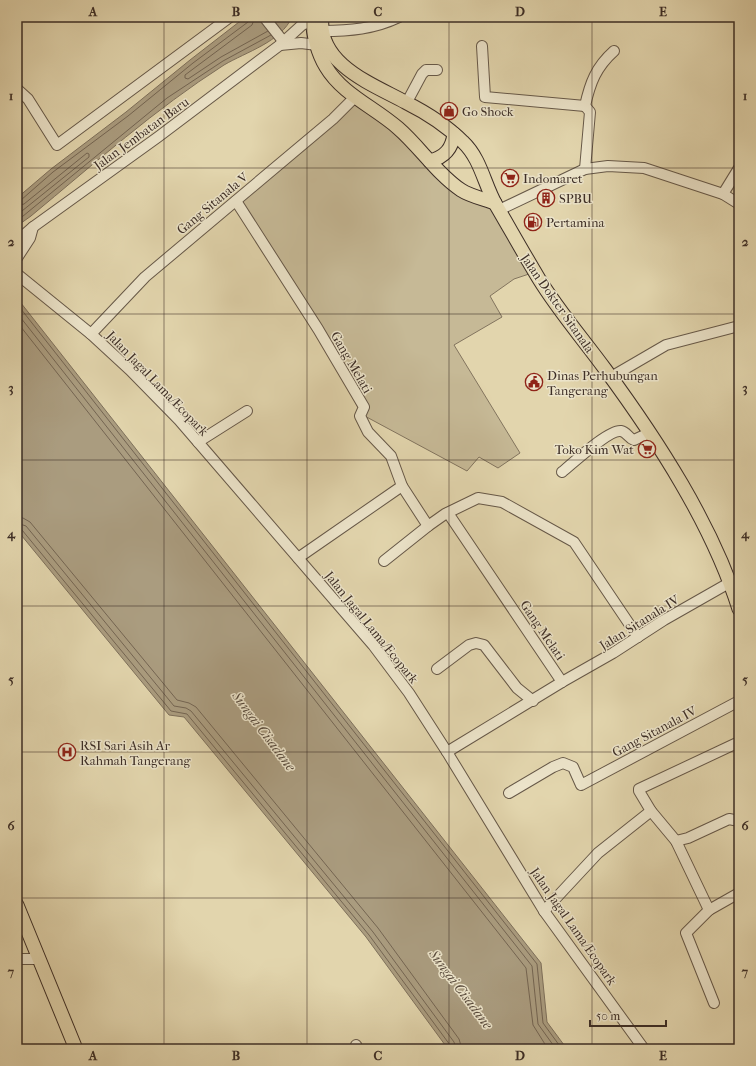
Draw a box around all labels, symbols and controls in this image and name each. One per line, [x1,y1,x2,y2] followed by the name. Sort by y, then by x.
[88,4,98,19] text: A
[232,4,241,19] text: B
[374,4,383,19] text: C
[515,4,525,19] text: D
[659,4,667,19] text: E
[9,88,14,103] text: 1
[743,88,748,103] text: 1
[90,94,192,173] street label: Jalan Jembatan Baru
[439,101,459,121] shop icon: Go Shock
[462,104,514,119] place label: Go Shock
[500,168,520,188] supermarket icon: Indomaret
[174,169,251,237] street label: Gang Sitanala V
[523,171,583,186] place label: Indomaret
[536,188,556,208] building icon: SPBU
[559,191,592,206] place label: SPBU
[523,212,543,232] fuel station icon: Pertamina
[546,215,605,230] place label: Pertamina
[8,234,15,249] text: 2
[742,234,749,249] text: 2
[517,250,598,356] street label: Jalan Dokter Sitanala
[103,327,212,439] street label: Jalan Jagal Lama/Ecopark
[328,329,375,396] street label: Gang Melati
[547,368,658,398] place label: Dinas Perhubungan Tangerang
[524,372,544,392] public building icon: Dinas Perhubungan Tangerang
[8,380,14,396] text: 3
[742,380,748,396] text: 3
[637,439,657,459] supermarket icon: Toko Kim Wat
[555,442,634,457] place label: Toko Kim Wat
[6,526,16,542] text: 4
[740,526,750,542] text: 4
[321,567,422,687] street label: Jalan Jagal Lama/Ecopark
[596,592,682,653] street label: Jalan Sitanala IV
[517,598,568,663] street label: Gang Melati
[8,672,14,687] text: 5
[742,672,748,687] text: 5
[228,687,299,775] water label: Sungai Cisadane
[610,703,699,760] street label: Gang Sitanala IV
[80,738,192,768] place label: RSI Sari Asih Ar Rahmah Tangerang
[57,742,77,762] hospital icon: RSI Sari Asih Ar Rahmah Tangerang
[7,818,15,833] text: 6
[741,818,749,833] text: 6
[527,864,620,988] street label: Jalan Jagal Lama/Ecopark
[425,945,496,1033] water label: Sungai Cisadane
[7,964,15,979] text: 7
[741,964,749,979] text: 7
[590,1002,666,1028] scale bar
[596,1009,620,1023] text: 50 m
[88,1048,98,1063] text: A
[232,1048,241,1063] text: B
[374,1048,383,1063] text: C
[515,1048,525,1063] text: D
[659,1048,667,1063] text: E

